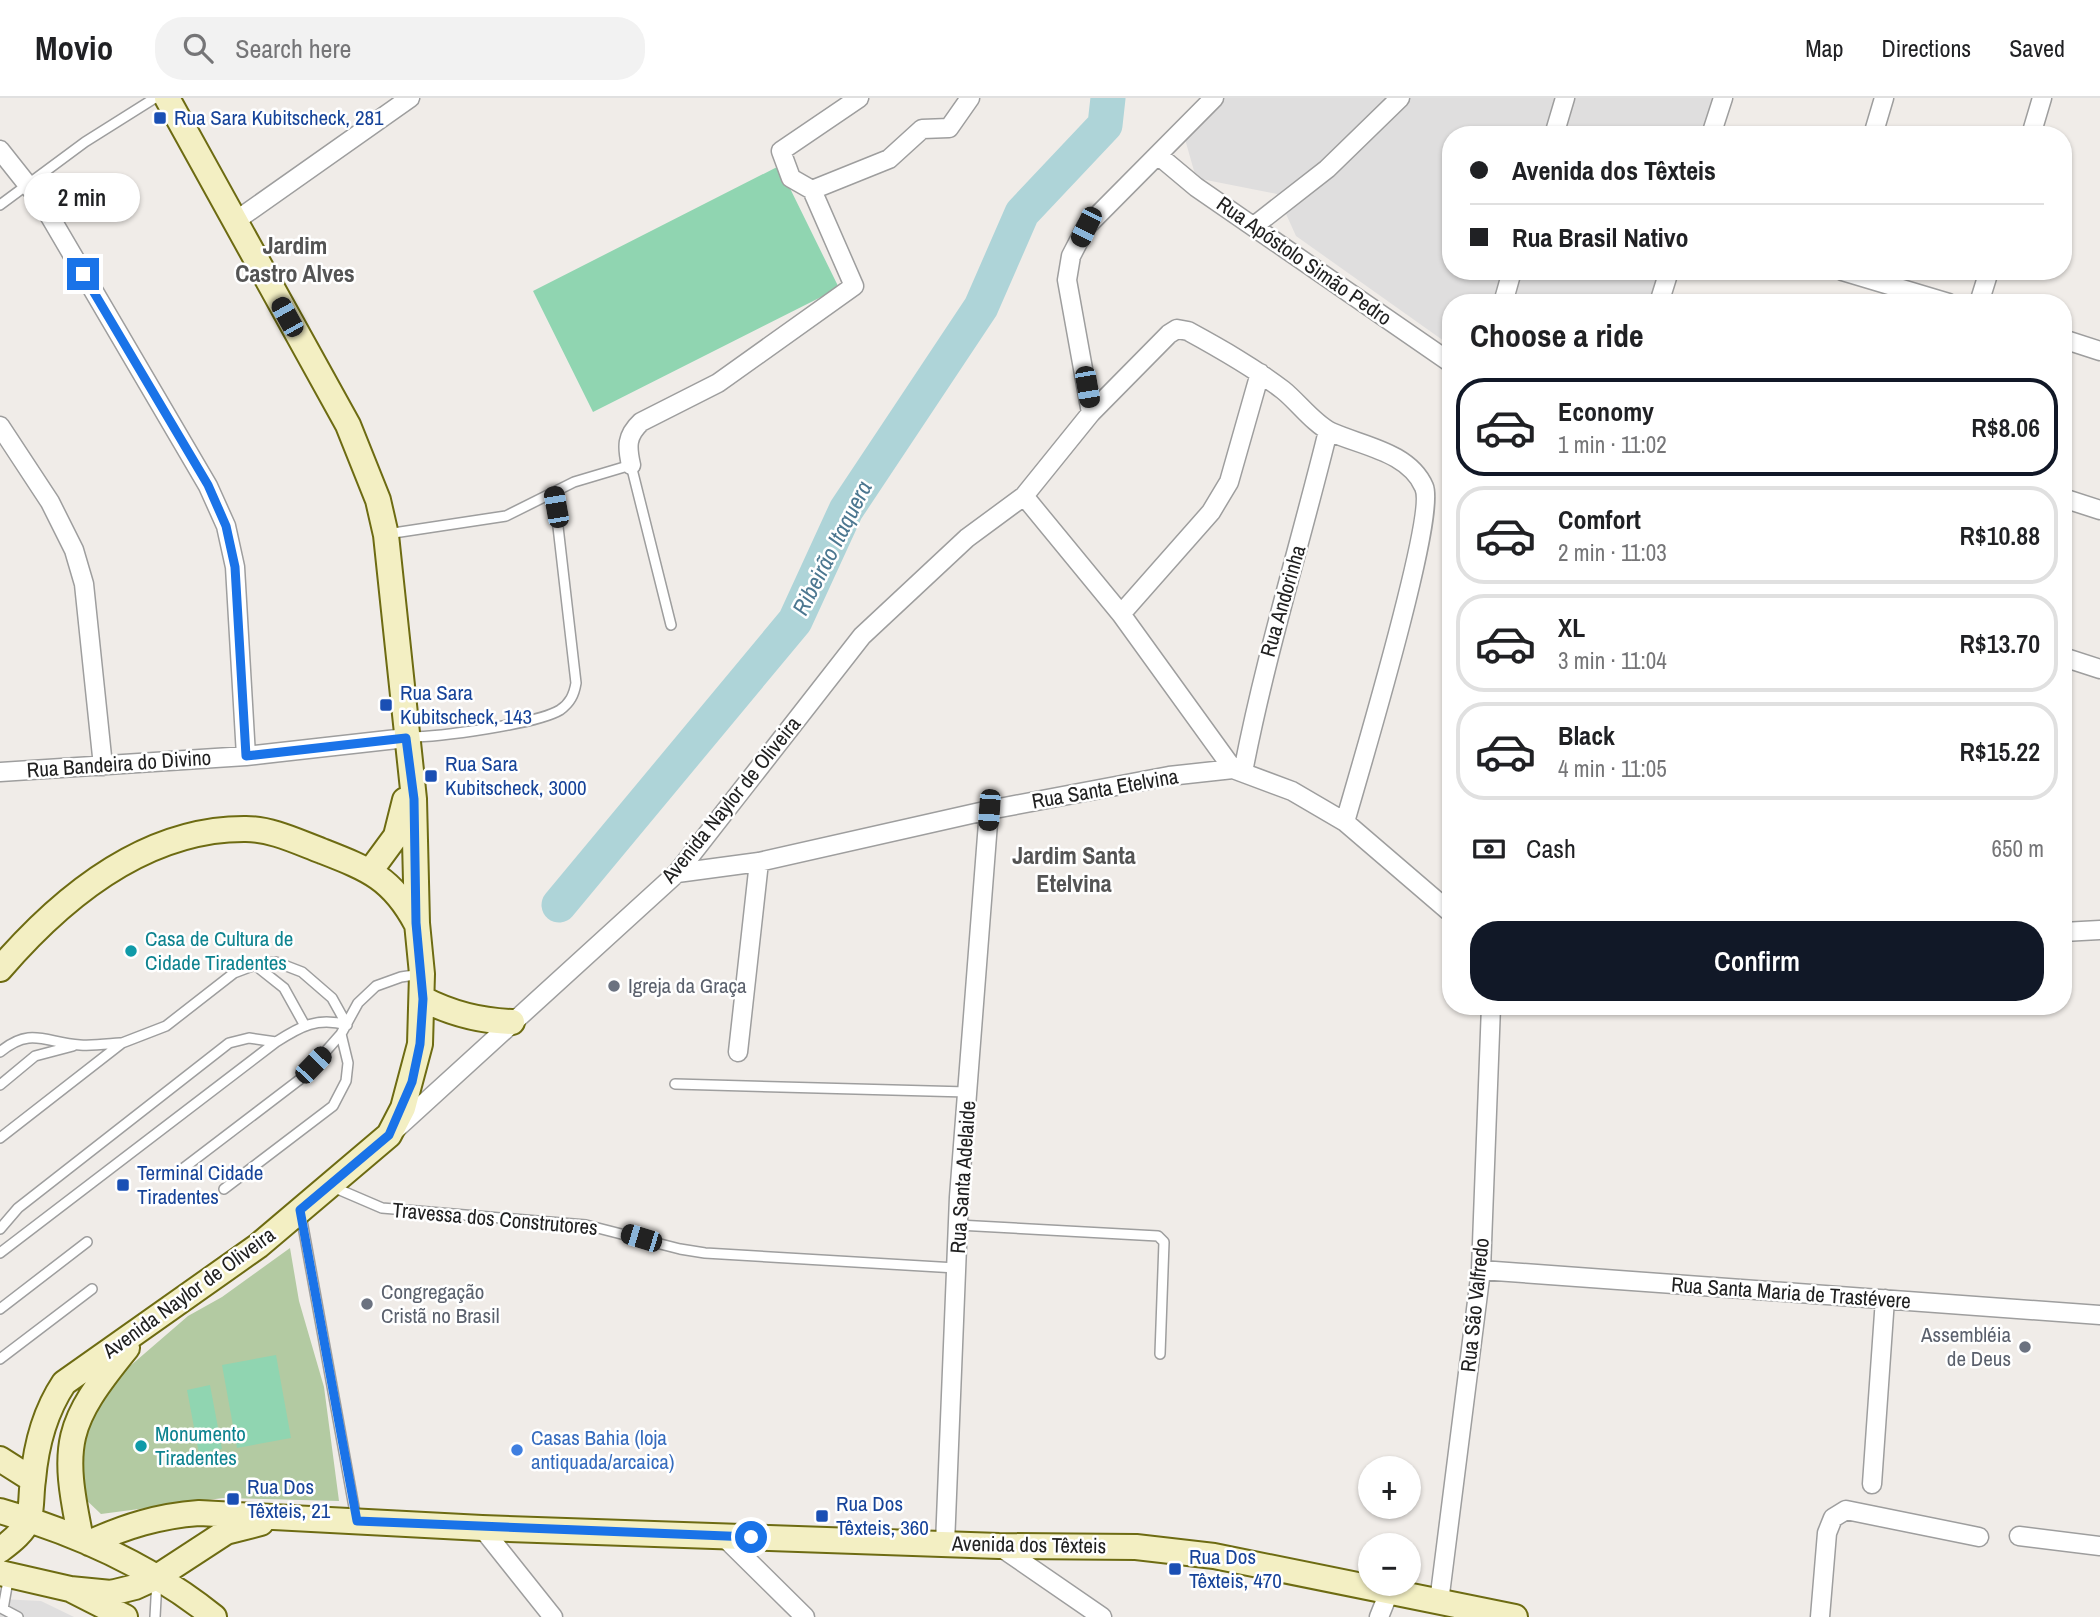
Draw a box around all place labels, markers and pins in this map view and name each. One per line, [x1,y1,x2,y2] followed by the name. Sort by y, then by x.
[174,103,384,132] place label: Rua Sara Kubitscheck, 281
[152,110,168,126] marker: Rua Sara Kubitscheck, 281
[400,678,532,731] place label: Rua Sara Kubitscheck, 143
[378,697,394,713] marker: Rua Sara Kubitscheck, 143
[445,749,587,802] place label: Rua Sara Kubitscheck, 3000
[423,768,439,784] marker: Rua Sara Kubitscheck, 3000
[145,924,293,977] place label: Casa de Cultura de Cidade Tiradentes
[123,943,139,959] marker: Casa de Cultura de Cidade Tiradentes
[628,971,747,1000] place label: Igreja da Graça
[606,978,622,994] marker: Igreja da Graça
[137,1158,263,1211] place label: Terminal Cidade Tiradentes
[115,1177,131,1193] marker: Terminal Cidade Tiradentes
[381,1277,500,1330] place label: Congregação Cristã no Brasil
[359,1296,375,1312] marker: Congregação Cristã no Brasil
[1920,1320,2011,1373] place label: Assembléia de Deus
[2017,1339,2033,1355] marker: Assembléia de Deus
[155,1419,246,1472] place label: Monumento Tiradentes
[531,1423,675,1476] place label: Casas Bahia (loja antiquada/arcaica)
[133,1438,149,1454] marker: Monumento Tiradentes
[509,1442,525,1458] marker: Casas Bahia (loja antiquada/arcaica)
[247,1472,331,1525] place label: Rua Dos Têxteis, 21
[836,1489,929,1542] place label: Rua Dos Têxteis, 360
[225,1491,241,1507] marker: Rua Dos Têxteis, 21
[814,1508,830,1524] marker: Rua Dos Têxteis, 360
[1189,1542,1282,1595] place label: Rua Dos Têxteis, 470
[1167,1561,1183,1577] marker: Rua Dos Têxteis, 470

